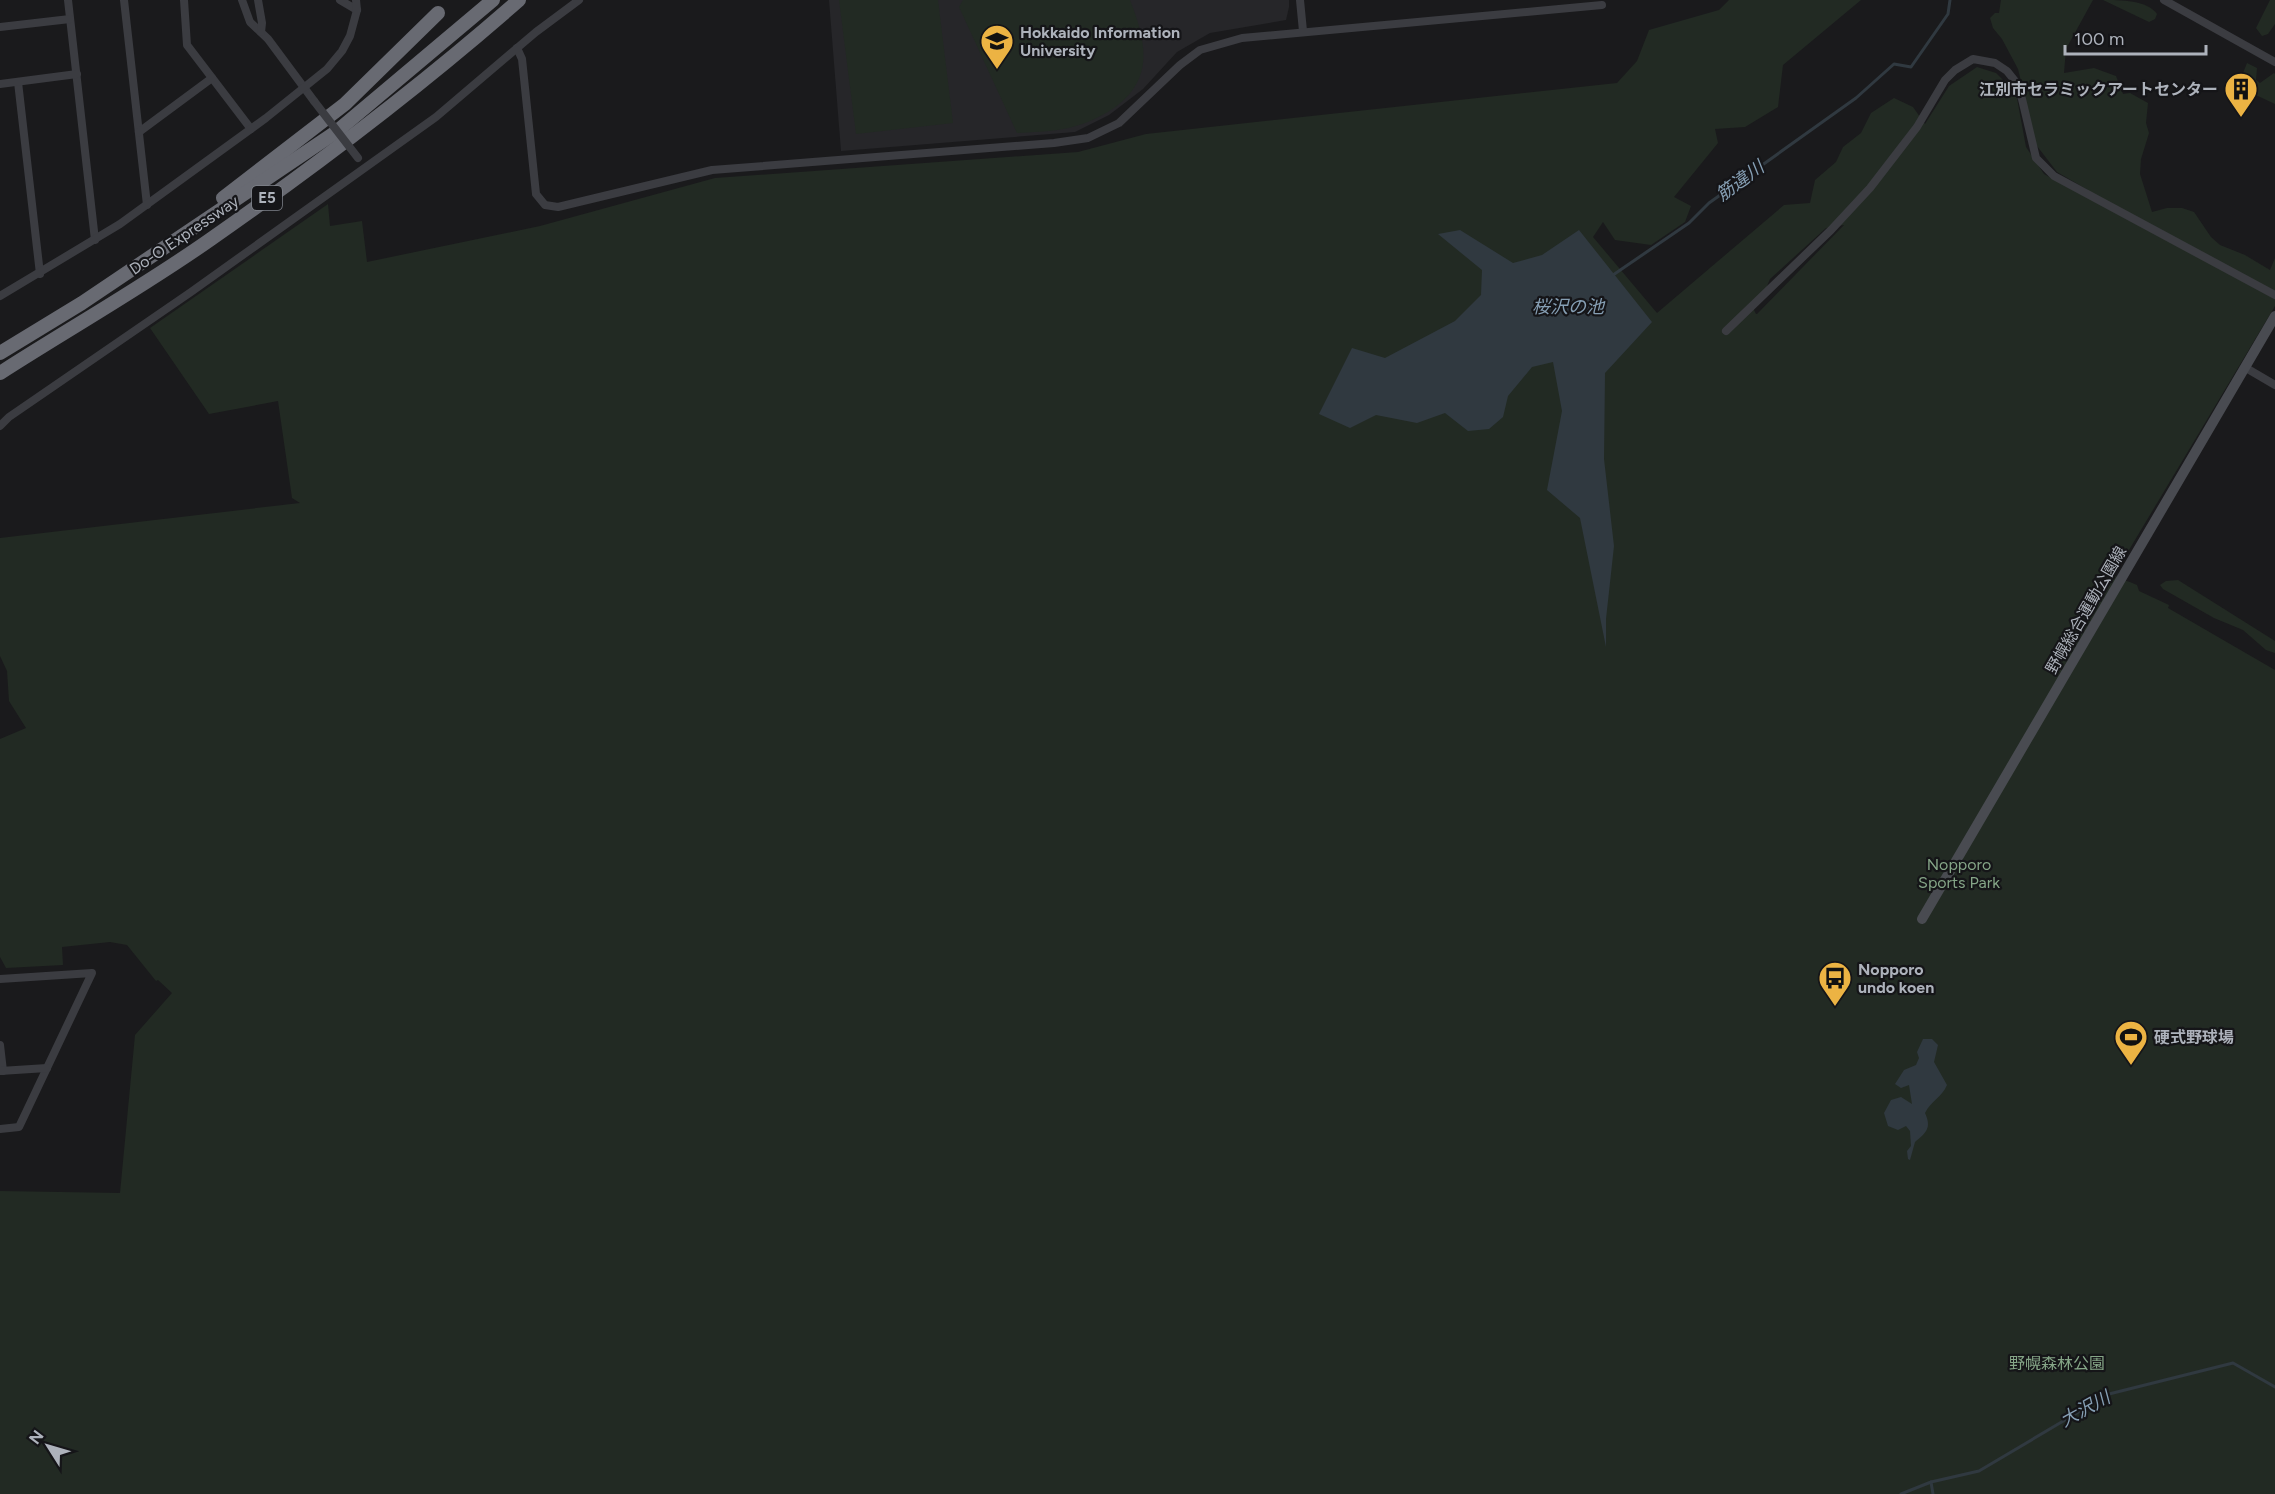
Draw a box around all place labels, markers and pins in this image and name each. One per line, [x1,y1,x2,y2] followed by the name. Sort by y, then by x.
[979,23,1015,70] school or university icon: Hokkaido Information University
[1020,23,1180,60] place label: Hokkaido Information University
[2223,71,2259,118] building icon: 江別市セラミックアートセンター
[1979,80,2218,99] place label: 江別市セラミックアートセンター
[1817,960,1853,1007] bus stop icon: Nopporo undo koen
[1858,960,1934,997] place label: Nopporo undo koen
[2113,1019,2149,1066] sports icon: 硬式野球場
[2154,1028,2234,1047] place label: 硬式野球場

